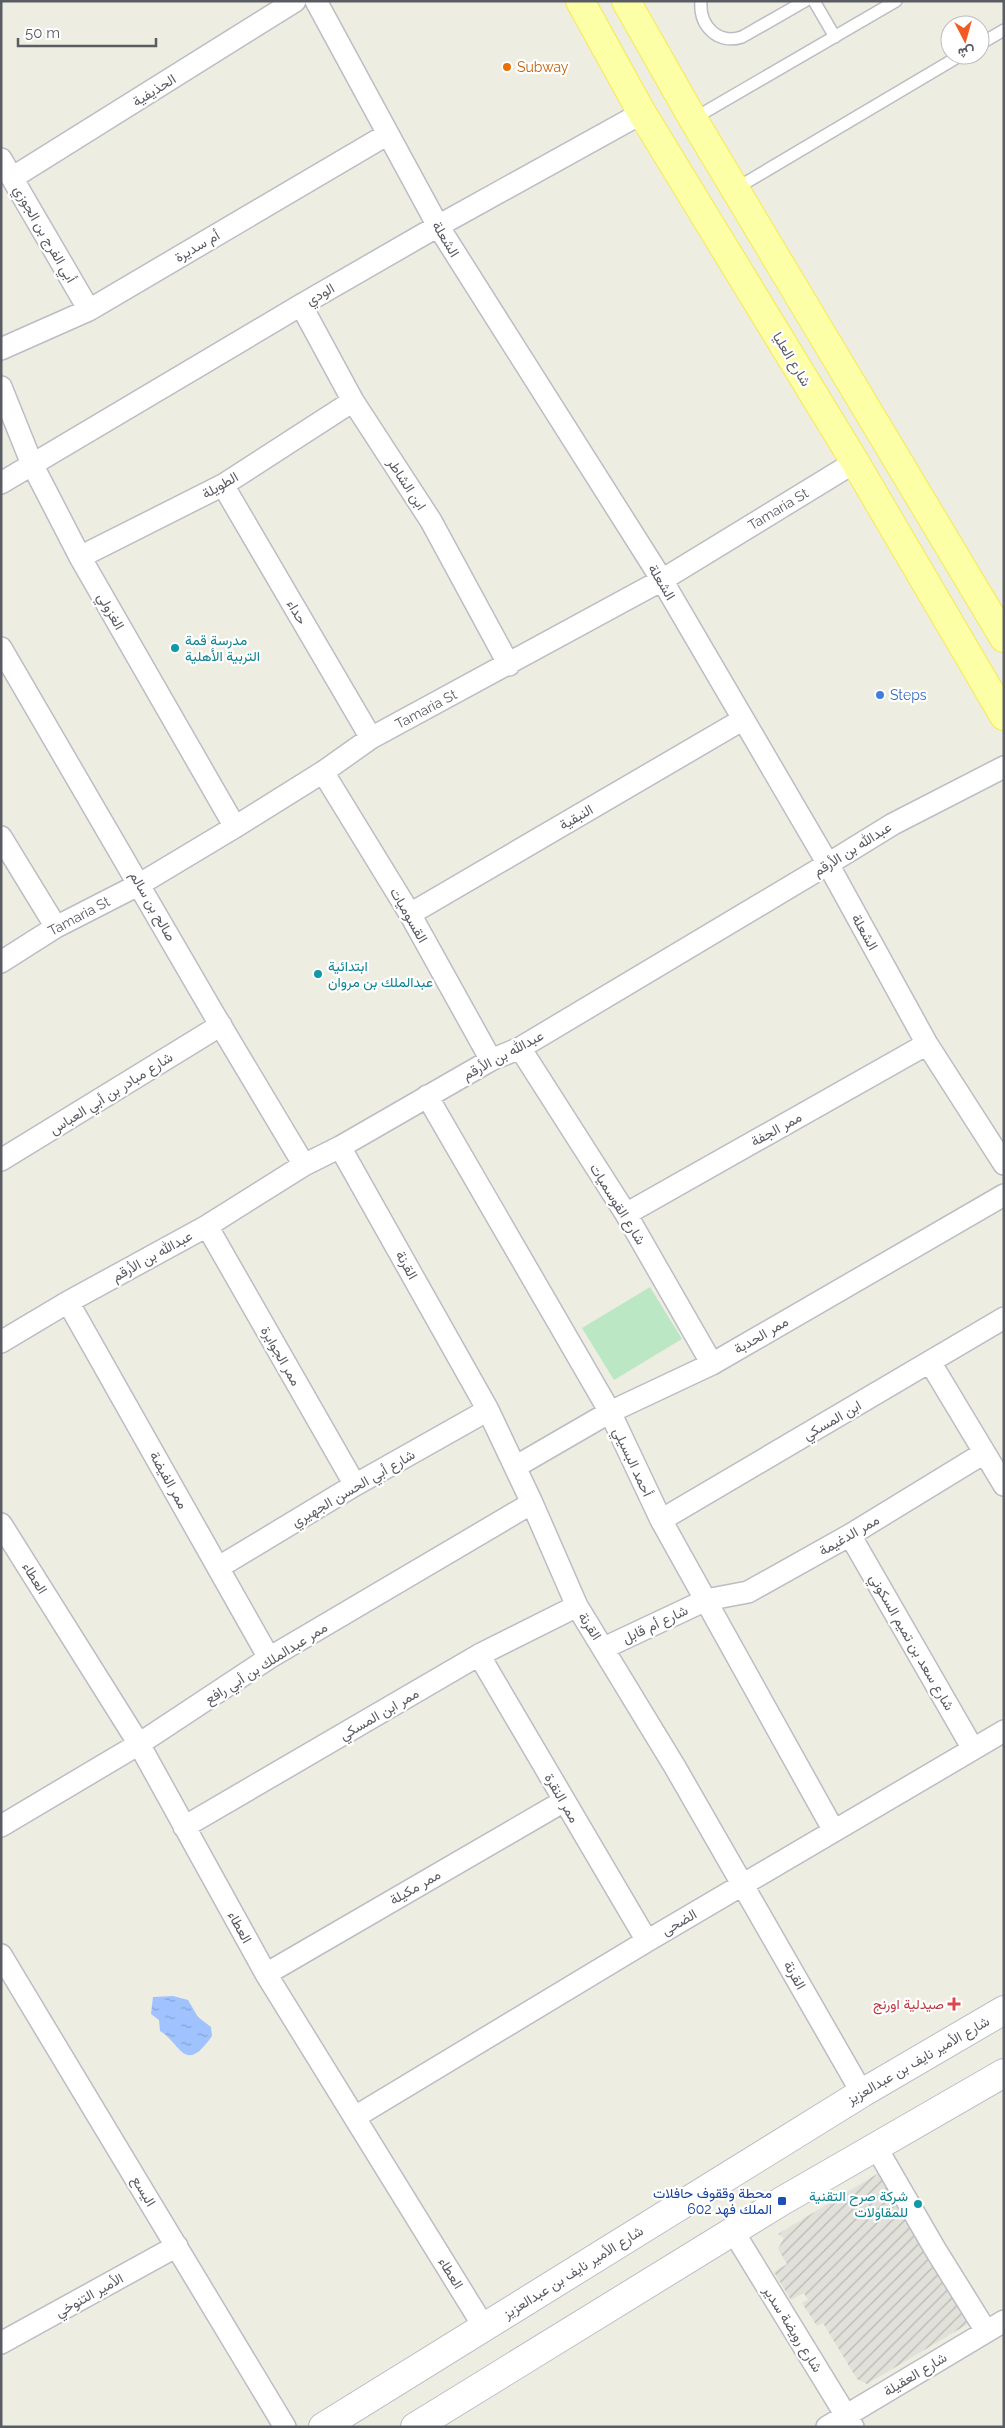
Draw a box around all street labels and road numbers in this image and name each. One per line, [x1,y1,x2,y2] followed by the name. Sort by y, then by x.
[129,71,179,109] street label: الحذيفية
[7,183,79,287] street label: أبي الفرج بن الجوزي
[429,218,463,260] street label: الشعلة
[172,227,223,266] street label: أم سديرة
[303,280,339,312] street label: الودي
[767,329,814,390] street label: شارع العليا
[383,454,430,513] street label: ابن الشاطر
[199,468,241,503] street label: الطويلة
[745,485,811,533] street label: Tamaria St
[645,561,679,603] street label: الشعلة
[91,590,128,634] street label: الغزولي
[284,597,310,627] street label: حداء
[392,686,460,732] street label: Tamaria St
[556,801,596,834] street label: النبقية
[810,819,894,880] street label: عبدالله بن الأرقم
[124,868,180,946] street label: صالح بن سالم
[386,885,431,946] street label: القسوميات
[45,893,113,939] street label: Tamaria St
[849,911,881,953] street label: الشعلة
[460,1027,546,1084] street label: عبدالله بن الأرقم
[46,1049,178,1141] street label: شارع مبادر بن أبي العباس
[748,1109,805,1150] street label: ممر الجفة
[584,1161,649,1249] street label: شارع القوسميات
[109,1227,195,1285] street label: عبدالله بن الأرقم
[392,1248,421,1282] street label: القرنة
[731,1313,792,1358] street label: ممر الحدبة
[257,1324,304,1389] street label: ممر الجوابرة
[800,1397,866,1446] street label: ابن المسكي
[606,1425,656,1501] street label: أحمد البسيلي
[288,1446,420,1533] street label: شارع أبي الحسن الجهيري
[146,1449,191,1512] street label: ممر الفيضة
[816,1511,882,1560] street label: ممر الدغيمة
[19,1559,51,1597] street label: العطاء
[863,1571,958,1715] street label: شارع سعد بن تميم السكوني
[620,1602,692,1649] street label: شارع أم قابل
[574,1609,605,1643] street label: القرنة
[202,1619,332,1711] street label: ممر عبدالملك بن أبي رافع
[337,1685,423,1747] street label: ممر ابن المسكي
[541,1771,582,1826] street label: ممر النقرة
[387,1866,444,1909] street label: ممر مكيلة
[659,1906,700,1939] street label: الضحى
[225,1908,255,1946] street label: العطاء
[780,1958,809,1992] street label: القرنة
[843,2013,994,2110] street label: شارع الأمير نايف بن عبدالعزيز
[126,2173,159,2211] street label: اليسع
[499,2222,647,2325] street label: شارع الأمير نايف بن عبدالعزيز
[435,2254,467,2292] street label: العطاء
[52,2270,128,2324] street label: الأمير التنوخي
[757,2282,826,2377] street label: شارع رويضة سدير
[881,2349,951,2402] street label: شارع العقيلة

